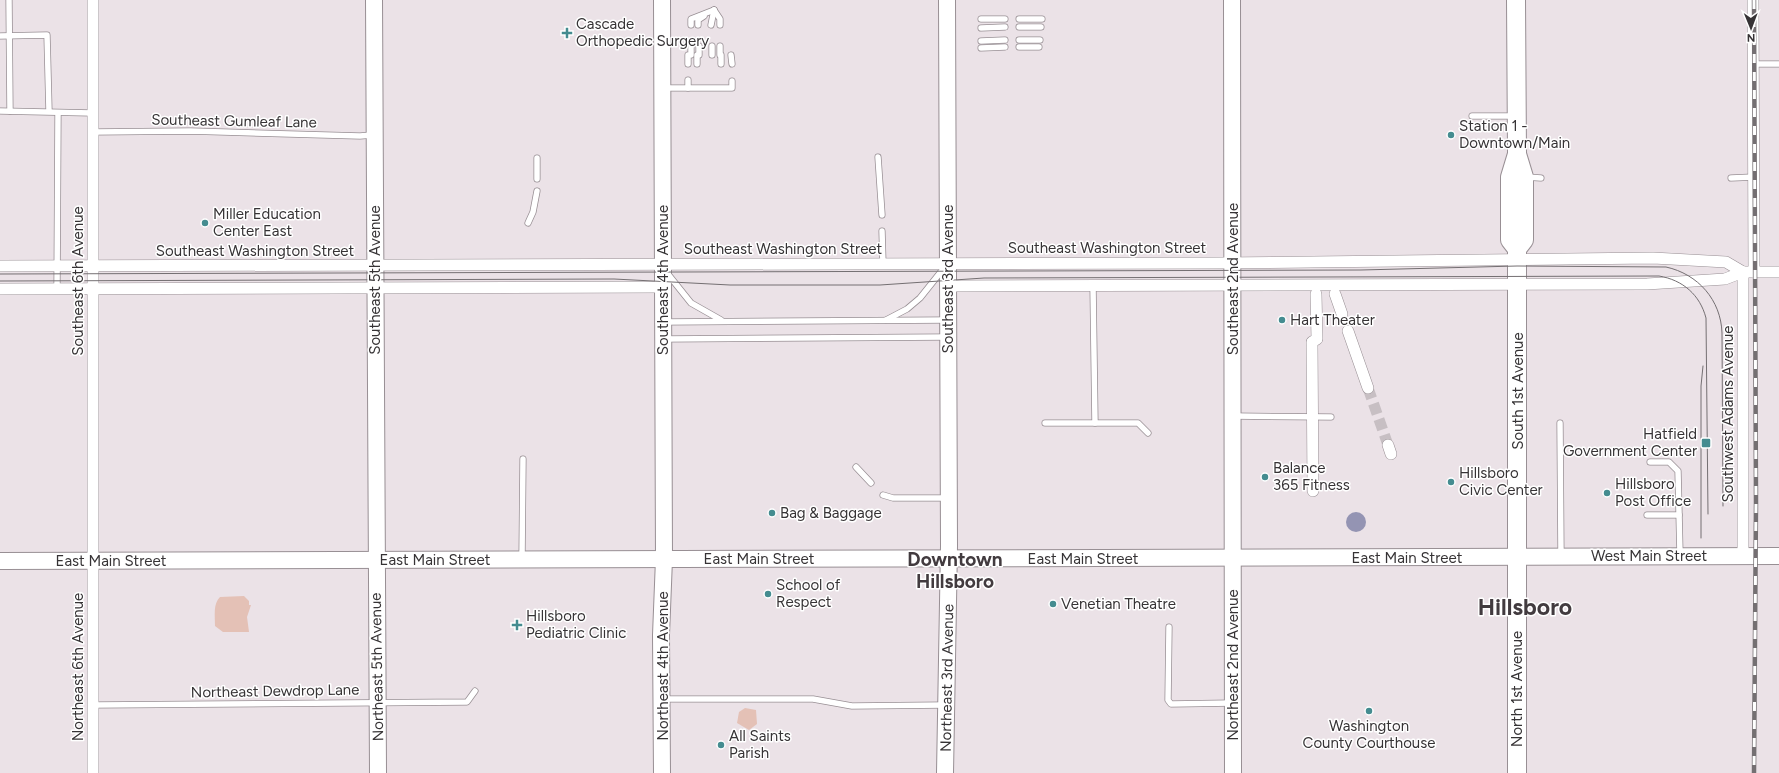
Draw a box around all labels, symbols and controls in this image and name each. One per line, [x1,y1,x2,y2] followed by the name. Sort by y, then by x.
[1731,8,1771,48] north arrow
[576,15,709,50] place label: Cascade Orthopedic Surgery
[561,27,573,39] marker: Cascade Orthopedic Surgery
[1747,31,1756,44] text: N
[151,111,317,131] street label: Southeast Gumleaf Lane
[1459,117,1570,152] place label: Station 1 - Downtown/Main
[1446,130,1456,140] marker: Station 1 - Downtown/Main
[1224,203,1242,355] street label: Southeast 2nd Avenue
[213,205,321,240] place label: Miller Education Center East
[366,205,384,355] street label: Southeast 5th Avenue
[654,205,672,355] street label: Southeast 4th Avenue
[939,205,957,353] street label: Southeast 3rd Avenue
[69,206,87,356] street label: Southeast 6th Avenue
[200,218,210,228] marker: Miller Education Center East
[1008,239,1207,257] street label: Southeast Washington Street
[684,240,883,258] street label: Southeast Washington Street
[156,242,355,260] street label: Southeast Washington Street
[1290,311,1375,329] place label: Hart Theater
[1277,315,1287,325] marker: Hart Theater
[1719,325,1737,503] street label: Southwest Adams Avenue
[1509,332,1527,450] street label: South 1st Avenue
[1563,425,1697,460] place label: Hatfield Government Center
[1700,437,1712,449] marker: Hatfield Government Center
[1273,459,1350,494] place label: Balance 365 Fitness
[1459,464,1543,499] place label: Hillsboro Civic Center
[1260,472,1270,482] marker: Balance 365 Fitness
[1615,475,1691,510] place label: Hillsboro Post Office
[1446,477,1456,487] marker: Hillsboro Civic Center
[1602,488,1612,498] marker: Hillsboro Post Office
[780,504,882,522] place label: Bag & Baggage
[767,508,777,518] marker: Bag & Baggage
[1591,547,1707,565] street label: West Main Street
[907,548,1003,593] district label: Downtown Hillsboro
[1352,549,1463,567] street label: East Main Street
[704,550,815,568] street label: East Main Street
[1028,550,1139,568] street label: East Main Street
[380,551,491,569] street label: East Main Street
[56,552,167,570] street label: East Main Street
[776,576,841,611] place label: School of Respect
[763,589,773,599] marker: School of Respect
[1224,589,1242,741] street label: Northeast 2nd Avenue
[654,591,672,741] street label: Northeast 4th Avenue
[367,592,387,742] street label: Northeast 5th Avenue
[69,593,87,741] street label: Northeast 6th Avenue
[1478,593,1572,621] district label: Hillsboro
[1061,595,1176,613] place label: Venetian Theatre
[1048,599,1058,609] marker: Venetian Theatre
[937,604,957,752] street label: Northeast 3rd Avenue
[526,607,626,642] place label: Hillsboro Pediatric Clinic
[511,619,523,631] marker: Hillsboro Pediatric Clinic
[1508,631,1526,747] street label: North 1st Avenue
[191,681,359,701] street label: Northeast Dewdrop Lane
[1364,706,1374,716] marker: Washington County Courthouse
[1303,717,1435,752] place label: Washington County Courthouse
[729,727,791,762] place label: All Saints Parish
[716,740,726,750] marker: All Saints Parish

